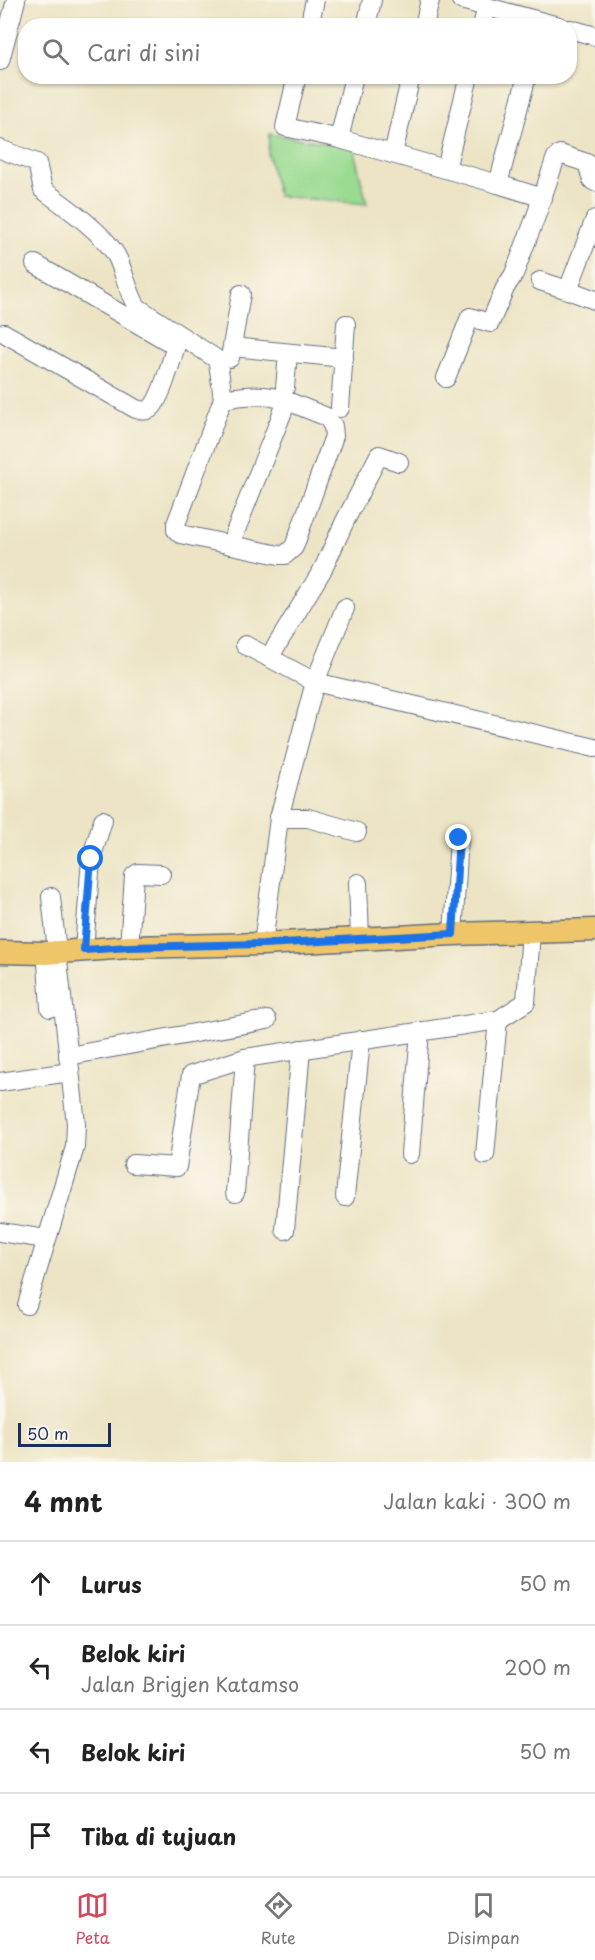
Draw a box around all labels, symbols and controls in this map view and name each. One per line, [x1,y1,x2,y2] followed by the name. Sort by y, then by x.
[18,18,577,84] search box
[39,35,72,68] icon: search
[87,35,200,68] text: Cari di sini
[445,824,471,850] route end
[77,845,103,871] route start
[18,1420,111,1448] scale bar
[27,1421,68,1445] text: 50 m
[24,1482,103,1521] text: 4 mnt
[383,1486,571,1516] text: Jalan kaki · 300 m
[24,1567,57,1600] icon: ahead
[81,1567,142,1600] text: Lurus
[519,1568,571,1598] text: 50 m
[81,1636,185,1669] text: Belok kiri
[24,1651,57,1684] icon: left
[504,1652,571,1682] text: 200 m
[81,1669,299,1699] text: Jalan Brigjen Katamso
[24,1735,57,1768] icon: left
[81,1735,185,1768] text: Belok kiri
[519,1736,571,1766] text: 50 m
[24,1819,57,1852] icon: arrive
[81,1819,236,1852] text: Tiba di tujuan
[75,1889,110,1949] tab: Peta
[261,1889,296,1949] tab: Rute
[447,1889,520,1949] tab: Disimpan

